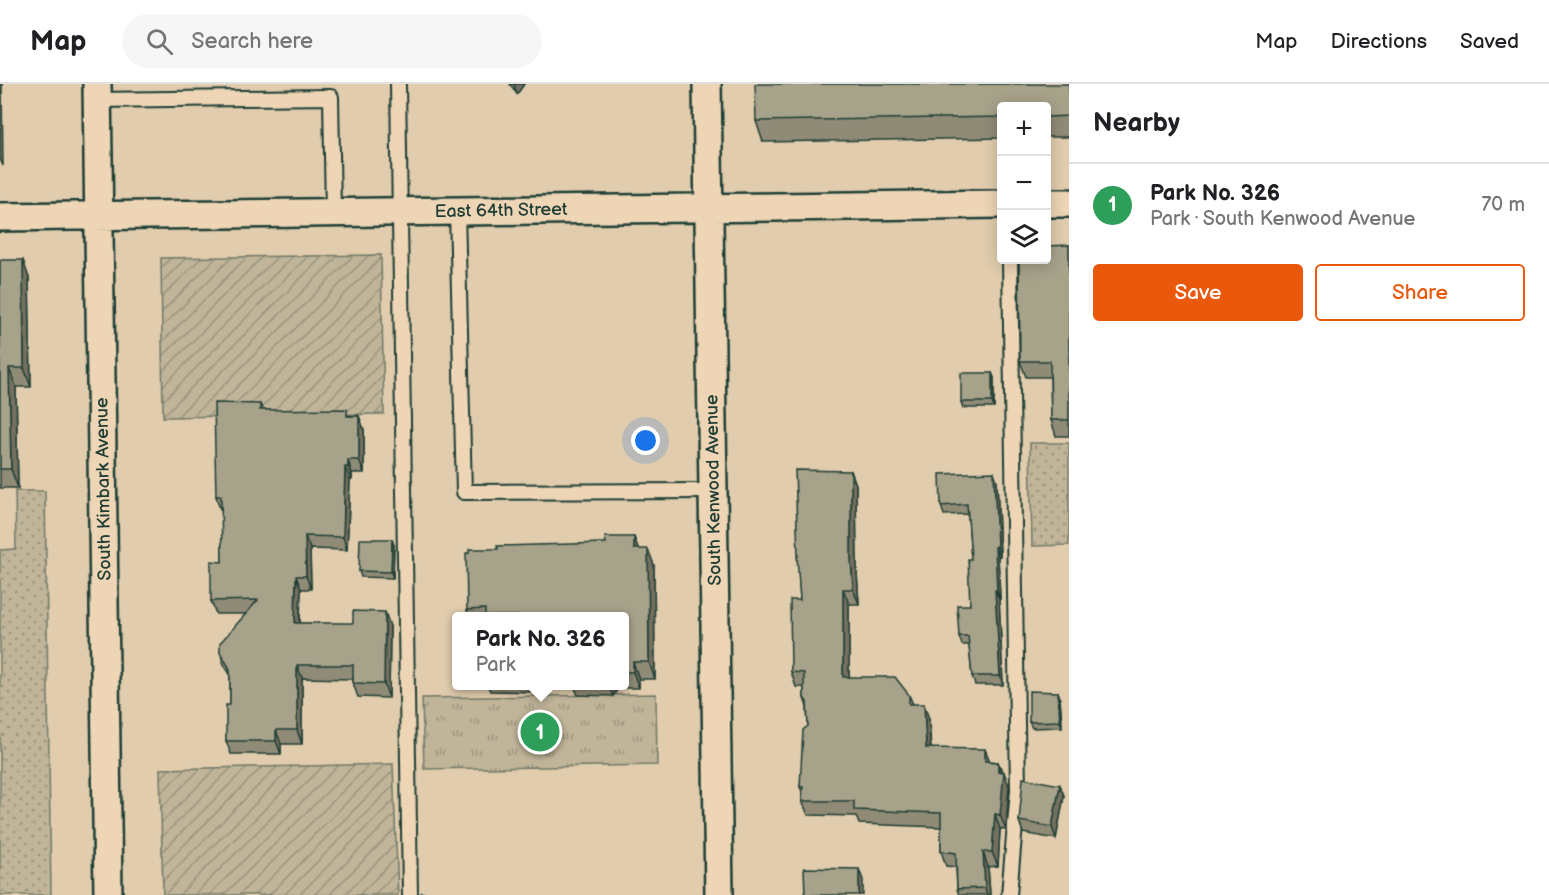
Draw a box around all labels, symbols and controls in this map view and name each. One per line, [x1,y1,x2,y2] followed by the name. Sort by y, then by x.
[122,14,542,68] search box
[30,25,86,58] text: Map
[143,25,176,58] icon: search
[191,28,313,55] text: Search here
[1255,29,1298,54] text: Map
[1331,29,1427,54] text: Directions
[1460,29,1519,54] text: Saved
[997,102,1051,264] map controls
[997,102,1051,156] button: +
[1093,108,1180,139] text: Nearby
[997,156,1051,210] button: −
[1150,180,1280,207] text: Park No. 326
[1108,193,1117,217] text: 1
[1481,193,1525,217] text: 70 m
[434,199,568,222] street label: East 64th Street
[1150,207,1415,231] text: Park · South Kenwood Avenue
[997,210,1051,264] button: layers
[1093,264,1303,321] button: Save
[1315,264,1525,321] button: Share
[701,394,726,586] street label: South Kenwood Avenue
[91,397,116,581] street label: South Kimbark Avenue
[631,426,660,455] your location
[452,612,629,690] popup
[475,626,606,653] text: Park No. 326
[475,653,516,677] text: Park
[520,710,560,754] pin: 1

